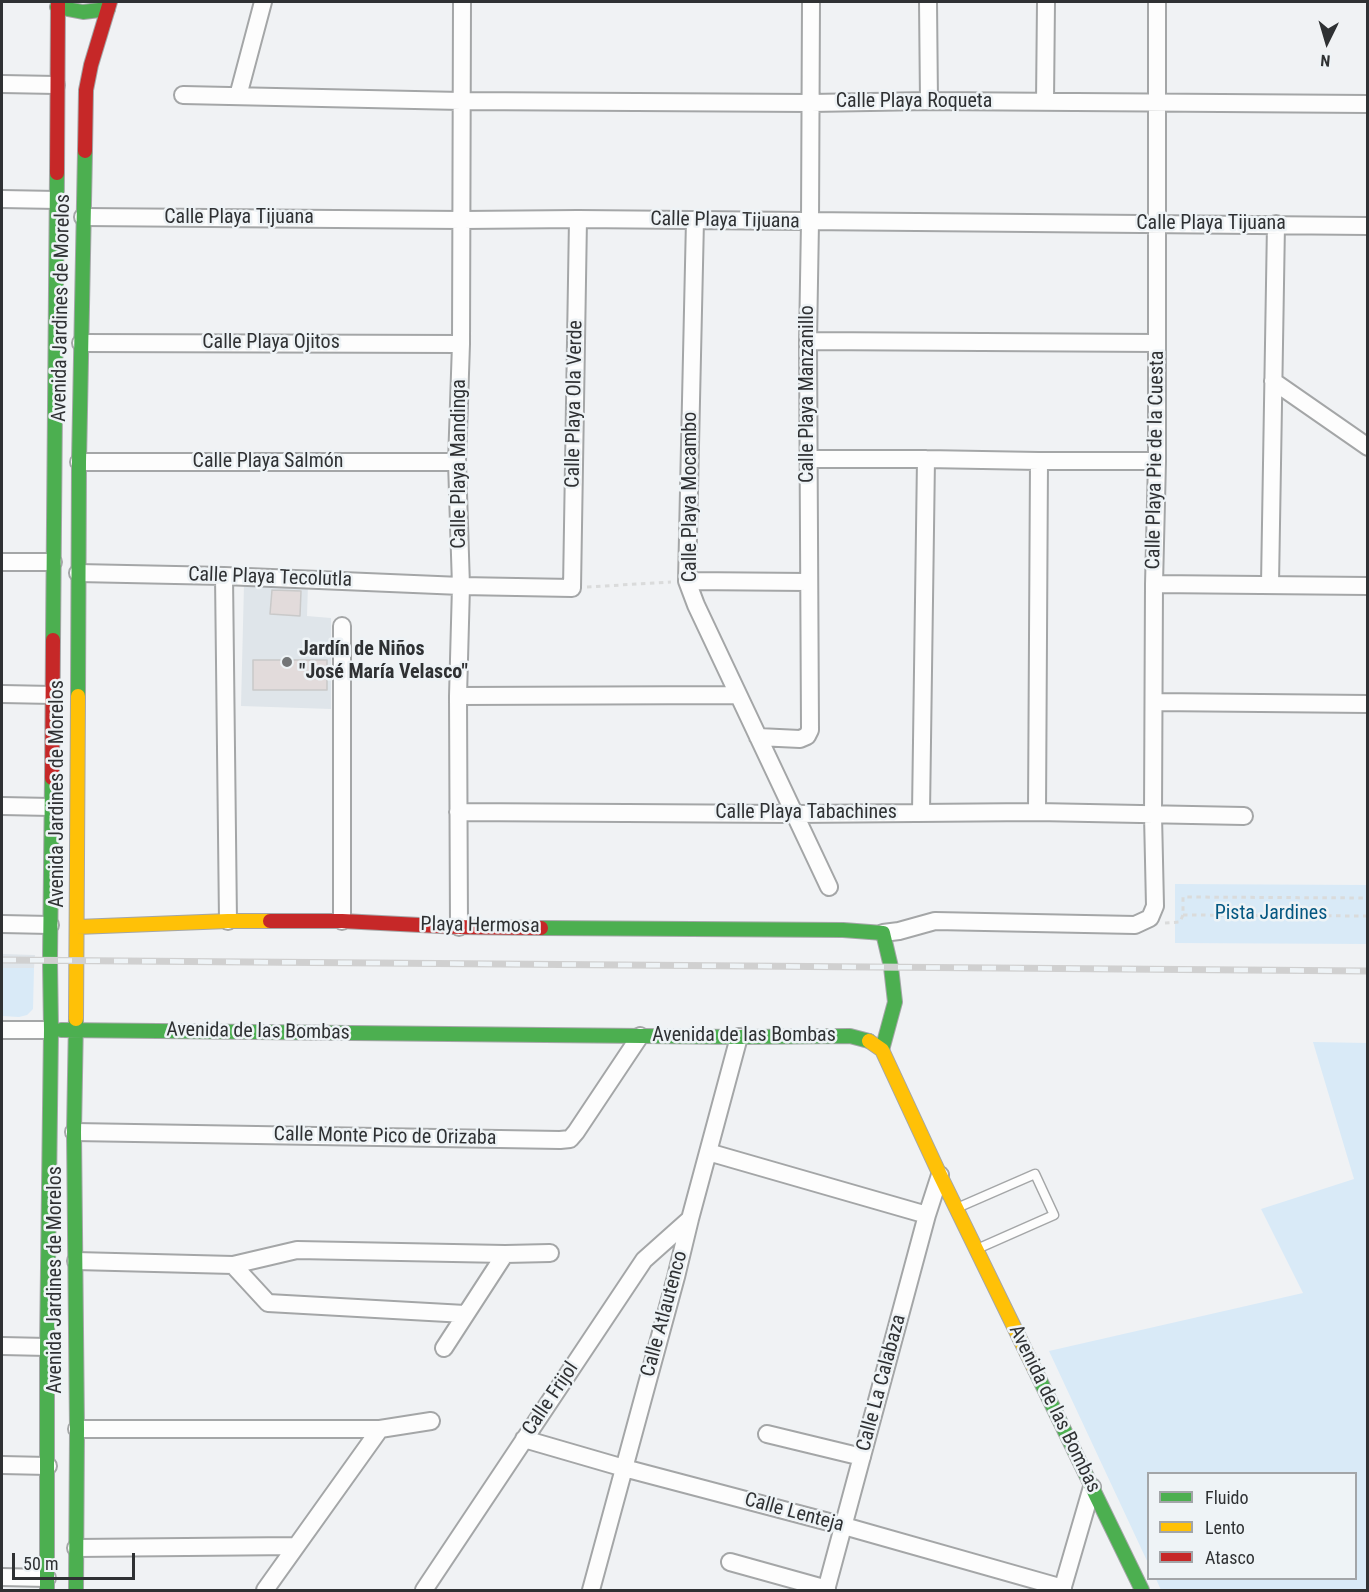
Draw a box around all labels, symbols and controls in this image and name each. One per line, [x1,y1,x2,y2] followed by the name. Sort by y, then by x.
[1297,12,1357,72] north arrow
[1320,51,1331,70] text: N
[836,90,992,114] street label: Calle Playa Roqueta
[48,194,76,422] street label: Avenida Jardines de Morelos
[164,206,314,230] street label: Calle Playa Tijuana
[650,208,800,234] street label: Calle Playa Tijuana
[1136,212,1286,236] street label: Calle Playa Tijuana
[796,305,820,483] street label: Calle Playa Manzanillo
[562,320,588,488] street label: Calle Playa Ola Verde
[202,331,340,355] street label: Calle Playa Ojitos
[1142,350,1170,570] street label: Calle Playa Pie de la Cuesta
[448,379,472,549] street label: Calle Playa Mandinga
[679,412,703,582] street label: Calle Playa Mocambo
[193,450,343,474] street label: Calle Playa Salmón
[188,563,352,593] street label: Calle Playa Tecolutla
[299,638,468,685] place label: Jardín de Niños "José María Velasco"
[280,655,294,669] marker: Jardín de Niños "José María Velasco"
[46,680,70,908] street label: Avenida Jardines de Morelos
[715,801,897,825] street label: Calle Playa Tabachines
[1215,902,1327,926] park label: Pista Jardines
[420,913,540,939] street label: Playa Hermosa
[166,1018,350,1046] street label: Avenida de las Bombas
[652,1024,836,1048] street label: Avenida de las Bombas
[273,1123,497,1151] street label: Calle Monte Pico de Orizaba
[44,1166,68,1394] street label: Avenida Jardines de Morelos
[637,1248,693,1380] street label: Calle Atlautenco
[852,1312,912,1454] street label: Calle La Calabaza
[1003,1321,1105,1497] street label: Avenida de las Bombas
[518,1358,584,1440] street label: Calle Frijol
[1147,1472,1357,1580] legend
[1205,1487,1249,1508] text: Fluido
[742,1488,846,1538] street label: Calle Lenteja
[1205,1517,1245,1538] text: Lento
[15,1541,138,1579] scale bar
[1205,1547,1255,1568] text: Atasco
[23,1553,58,1574] text: 50 m

